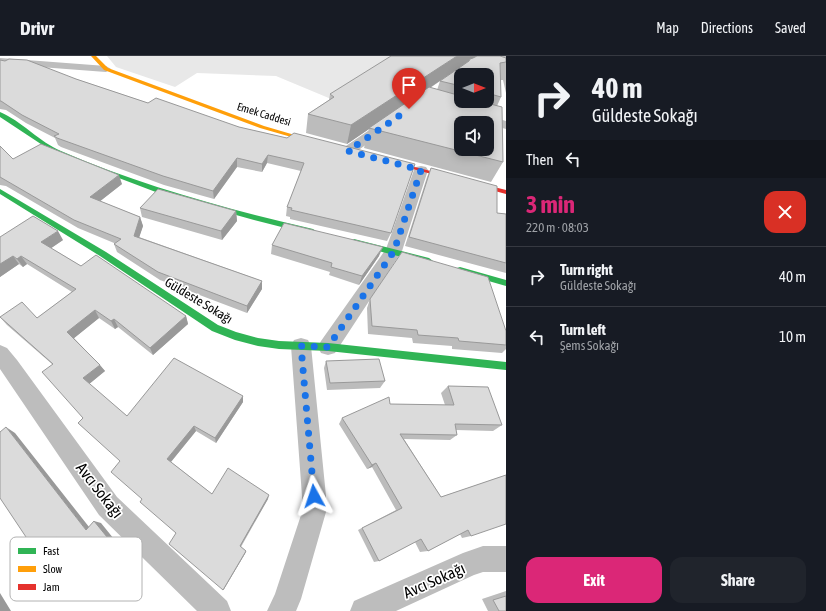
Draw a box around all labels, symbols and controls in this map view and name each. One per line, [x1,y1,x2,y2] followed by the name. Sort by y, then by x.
[20,17,54,39] text: Drivr
[656,20,679,36] text: Map
[701,20,753,36] text: Directions
[775,20,806,36] text: Saved
[392,68,426,109] pin
[454,68,494,108] north arrow
[454,68,494,156] map controls
[526,72,578,124] icon: right
[592,72,642,104] text: 40 m
[398,74,420,96] icon: arrive
[236,100,292,128] street label: Emek Caddesi
[592,105,698,126] text: Güldeste Sokağı
[454,116,494,156] button: sound
[562,148,584,170] icon: left
[526,151,554,168] text: Then
[526,191,575,218] text: 3 min
[764,191,806,233] button: close
[526,220,589,235] text: 220 m · 08:03
[560,261,613,278] text: Turn right
[526,266,548,288] icon: right
[779,268,806,285] text: 40 m
[162,274,235,327] street label: Güldeste Sokağı
[560,278,636,293] text: Güldeste Sokağı
[560,321,606,338] text: Turn left
[526,326,548,348] icon: left
[779,328,806,345] text: 10 m
[560,338,619,353] text: Şems Sokağı
[72,459,127,522] street label: Avcı Sokağı
[293,475,335,517] position arrow
[10,537,142,601] legend
[43,545,59,557] text: Fast
[526,557,662,603] button: Exit
[670,557,806,603] button: Share
[400,558,468,602] street label: Avcı Sokağı
[43,563,62,575] text: Slow
[43,581,60,593] text: Jam

